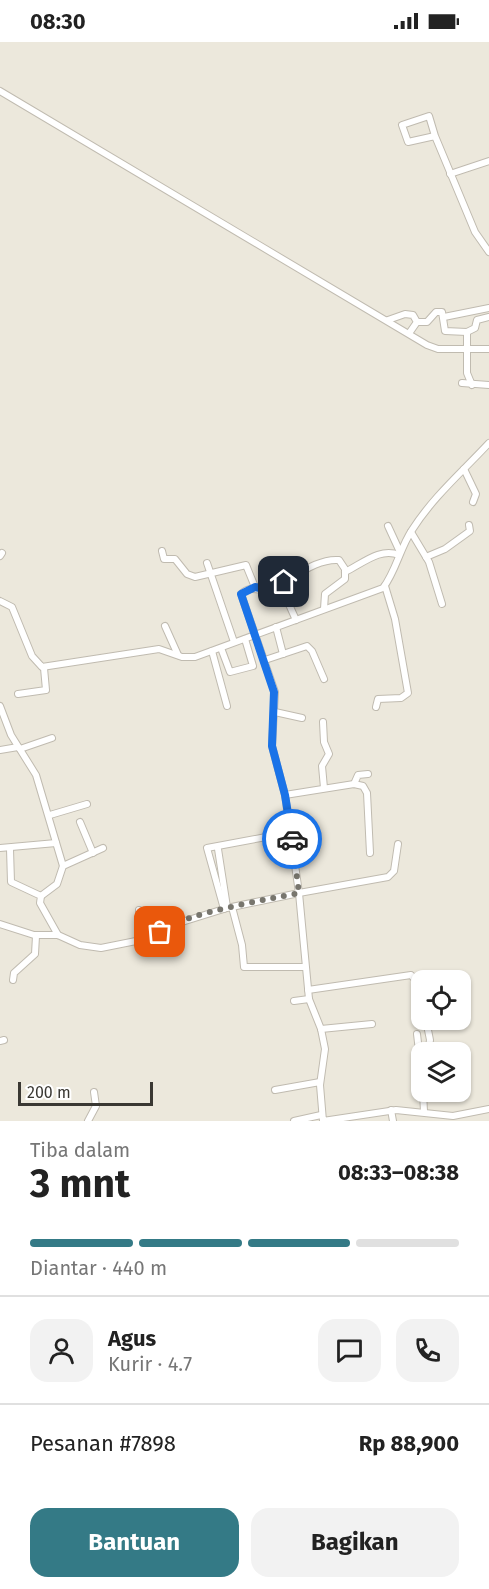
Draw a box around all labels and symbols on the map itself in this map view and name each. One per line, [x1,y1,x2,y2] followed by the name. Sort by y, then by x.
[258,556,309,607] pin
[262,809,322,869] courier
[134,906,185,957] pin
[18,1079,153,1106] scale bar

